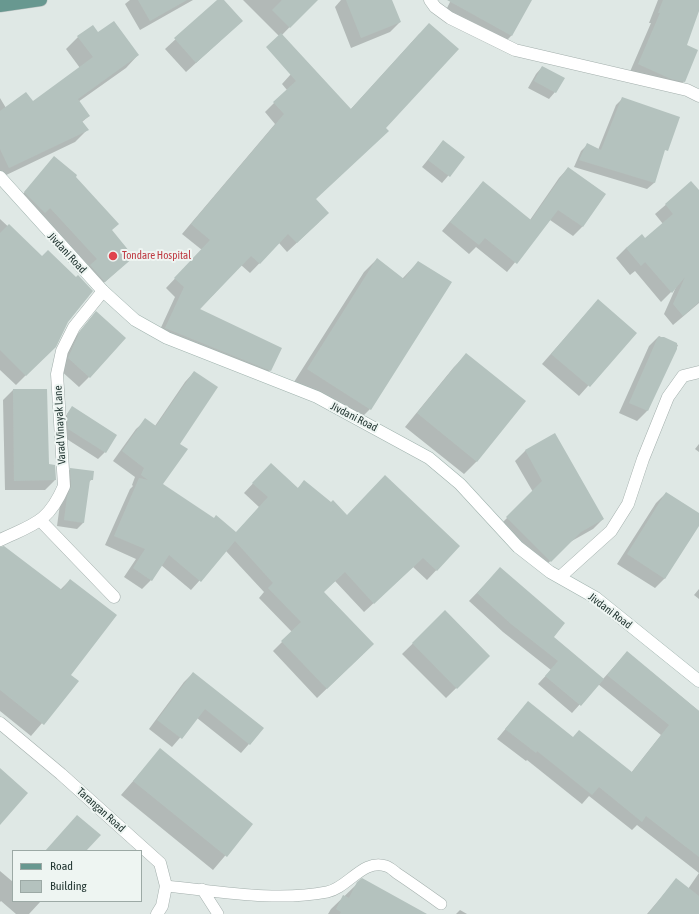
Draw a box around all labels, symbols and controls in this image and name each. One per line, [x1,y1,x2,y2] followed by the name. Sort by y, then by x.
[45,230,89,276] street label: Jivdani Road
[122,249,191,263] place label: Tondare Hospital
[107,250,119,262] marker: Tondare Hospital
[51,385,69,465] street label: Varad Vinayak Lane
[328,400,380,434] street label: Jivdani Road
[586,590,634,632] street label: Jivdani Road
[74,785,128,835] street label: Tarangan Road
[12,850,142,902] legend
[50,859,73,873] text: Road
[50,879,87,893] text: Building

